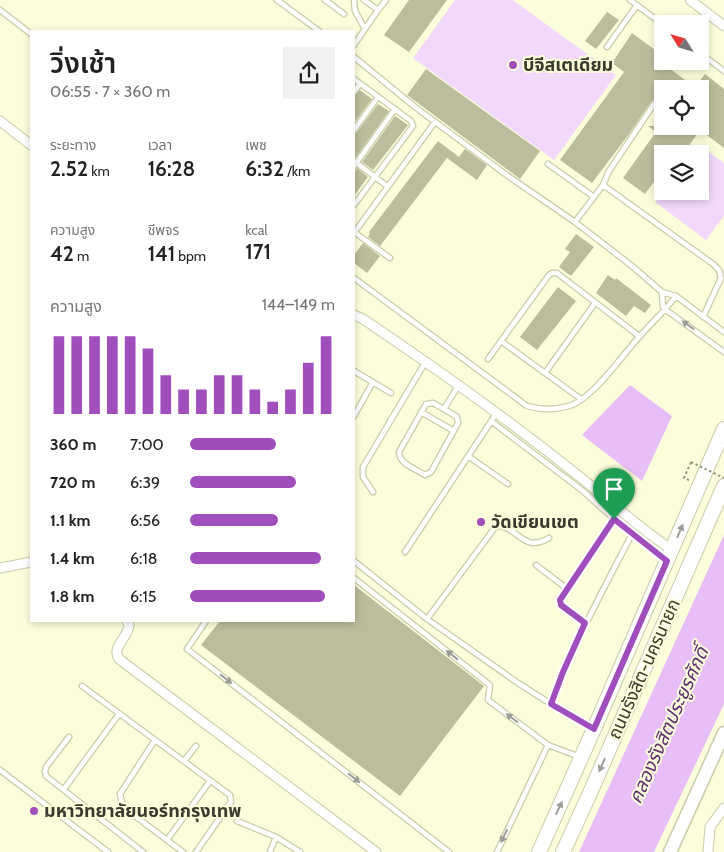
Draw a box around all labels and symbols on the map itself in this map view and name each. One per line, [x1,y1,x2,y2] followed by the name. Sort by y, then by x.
[654,15,709,70] north arrow
[523,54,613,76] place label: บีจีสเตเดียม
[507,59,519,71] marker: บีจีสเตเดียม
[682,320,695,331] one-way arrow
[593,468,635,519] pin
[491,511,579,533] place label: วัดเขียนเขต
[475,516,487,528] marker: วัดเขียนเขต
[677,524,685,538] one-way arrow
[603,595,685,743] street label: ถนนรังสิต-นครนายก
[624,639,716,807] water label: คลองรังสิตประยูรศักดิ์
[446,649,459,660] one-way arrow
[219,673,232,684] one-way arrow
[505,713,519,723] one-way arrow
[598,758,606,772] one-way arrow
[347,773,360,784] one-way arrow
[44,800,241,822] place label: มหาวิทยาลัยนอร์ทกรุงเทพ
[555,801,563,815] one-way arrow
[28,805,40,817] marker: มหาวิทยาลัยนอร์ทกรุงเทพ
[500,829,508,843] one-way arrow

